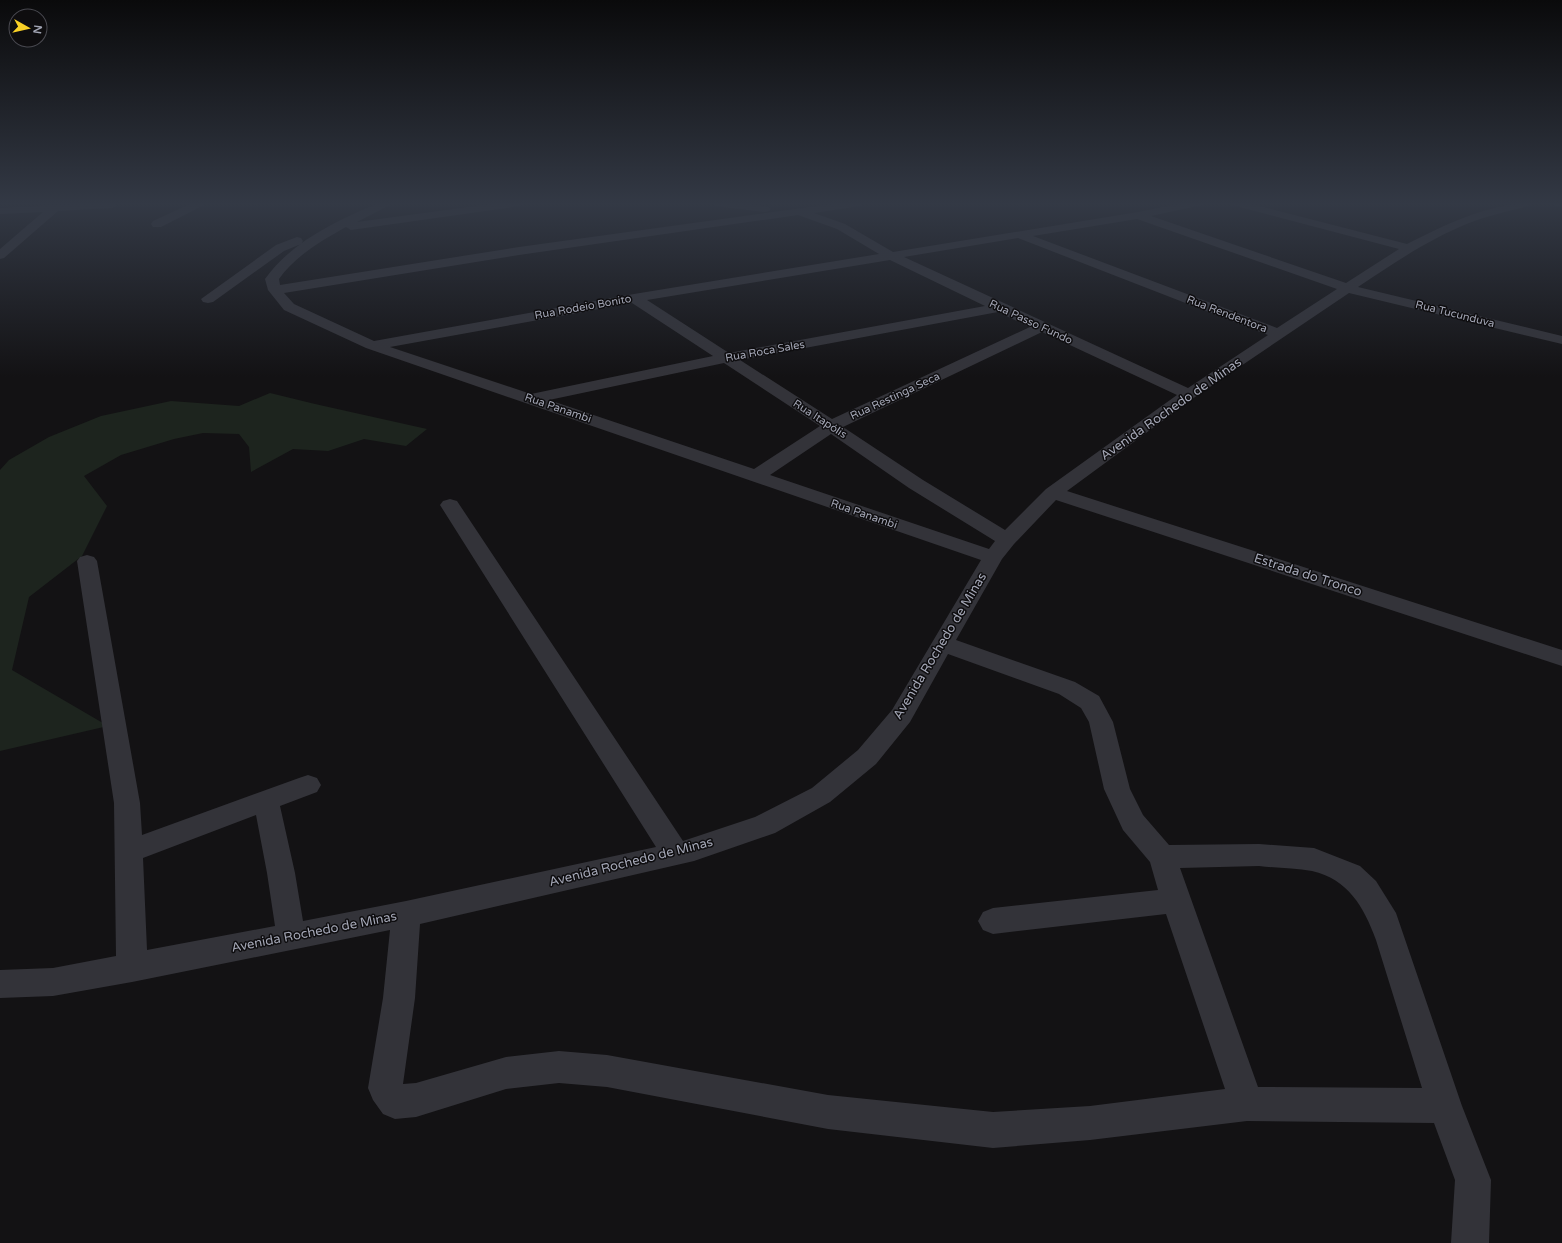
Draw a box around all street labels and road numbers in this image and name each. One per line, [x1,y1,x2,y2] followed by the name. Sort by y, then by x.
[534,292,633,322] street label: Rua Rodeio Bonito
[1185,293,1269,335] street label: Rua Rendentora
[987,297,1075,347] street label: Rua Passo Fundo
[1414,298,1496,330] street label: Rua Tucunduva
[724,338,806,364] street label: Rua Roca Sales
[1097,354,1245,464] street label: Avenida Rochedo de Minas
[848,369,942,423] street label: Rua Restinga Seca
[523,391,593,425] street label: Rua Panambi
[791,397,849,441] street label: Rua Itapólis
[829,497,899,531] street label: Rua Panambi
[1252,550,1364,600] street label: Estrada do Tronco
[890,570,990,722] street label: Avenida Rochedo de Minas
[547,834,715,890] street label: Avenida Rochedo de Minas
[230,908,398,956] street label: Avenida Rochedo de Minas

